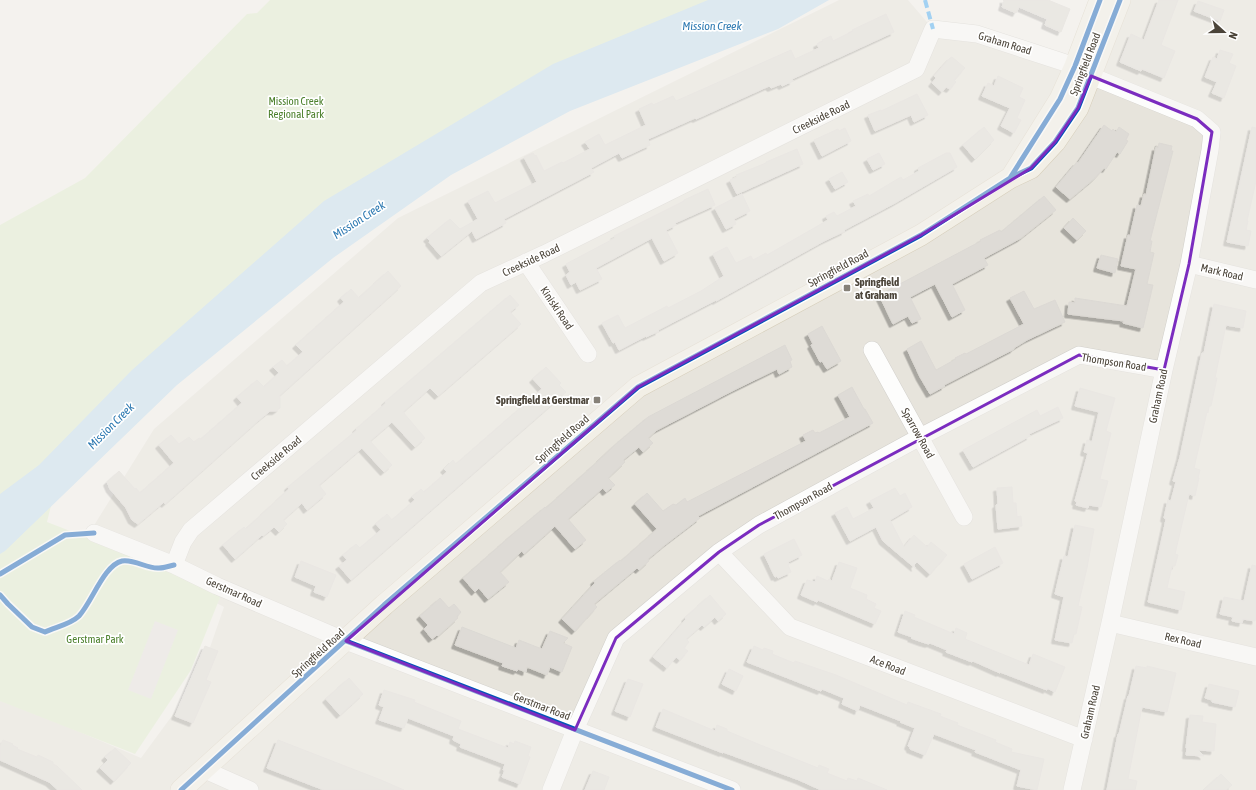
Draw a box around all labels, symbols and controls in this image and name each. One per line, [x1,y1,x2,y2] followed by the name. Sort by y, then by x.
[1204,12,1244,52] north arrow
[682,19,743,33] water label: Mission Creek
[977,29,1033,57] street label: Graham Road
[1227,30,1240,41] text: N
[1067,31,1103,97] street label: Springfield Road
[268,95,324,120] park label: Mission Creek Regional Park
[790,98,852,136] street label: Creekside Road
[330,197,388,242] water label: Mission Creek
[500,241,562,279] street label: Creekside Road
[806,247,870,289] street label: Springfield Road
[1200,261,1244,283] street label: Mark Road
[855,276,899,301] place label: Springfield at Graham
[842,283,852,293] marker: Springfield at Graham
[538,284,576,332] street label: Kiniski Road
[1081,351,1147,373] street label: Thompson Road
[1146,368,1170,424] street label: Graham Road
[496,394,590,406] place label: Springfield at Gerstmar
[592,395,602,405] marker: Springfield at Gerstmar
[85,399,138,452] water label: Mission Creek
[899,406,937,460] street label: Sparrow Road
[533,413,591,465] street label: Springfield Road
[248,433,304,483] street label: Creekside Road
[772,480,834,522] street label: Thompson Road
[204,574,264,610] street label: Gerstmar Road
[289,626,347,680] street label: Springfield Road
[1163,630,1203,650] street label: Rex Road
[66,633,124,645] park label: Gerstmar Park
[869,653,907,677] street label: Ace Road
[1078,684,1102,740] street label: Graham Road
[512,690,572,722] street label: Gerstmar Road

